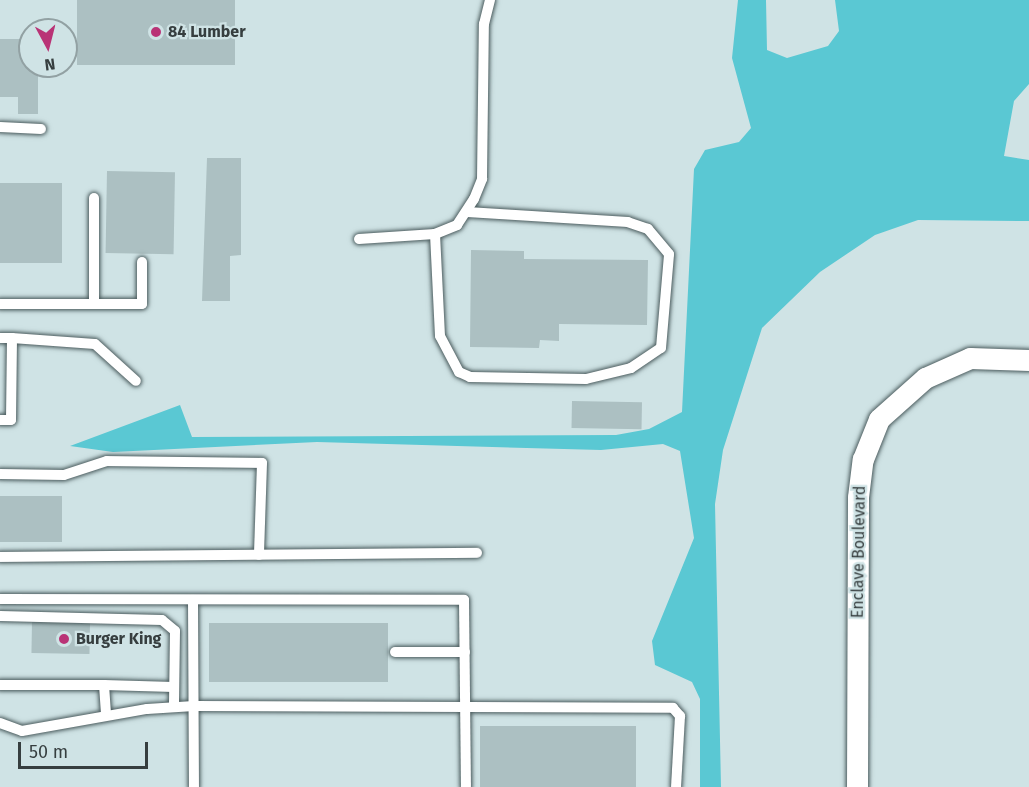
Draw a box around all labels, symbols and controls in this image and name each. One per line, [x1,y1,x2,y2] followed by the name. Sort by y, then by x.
[18,18,78,78] north arrow
[168,22,246,42] place label: 84 Lumber
[149,25,163,39] marker: 84 Lumber
[44,54,56,74] text: N
[848,486,870,618] street label: Enclave Boulevard
[76,629,161,649] place label: Burger King
[57,632,71,646] marker: Burger King
[21,730,152,768] scale bar
[29,741,68,763] text: 50 m

